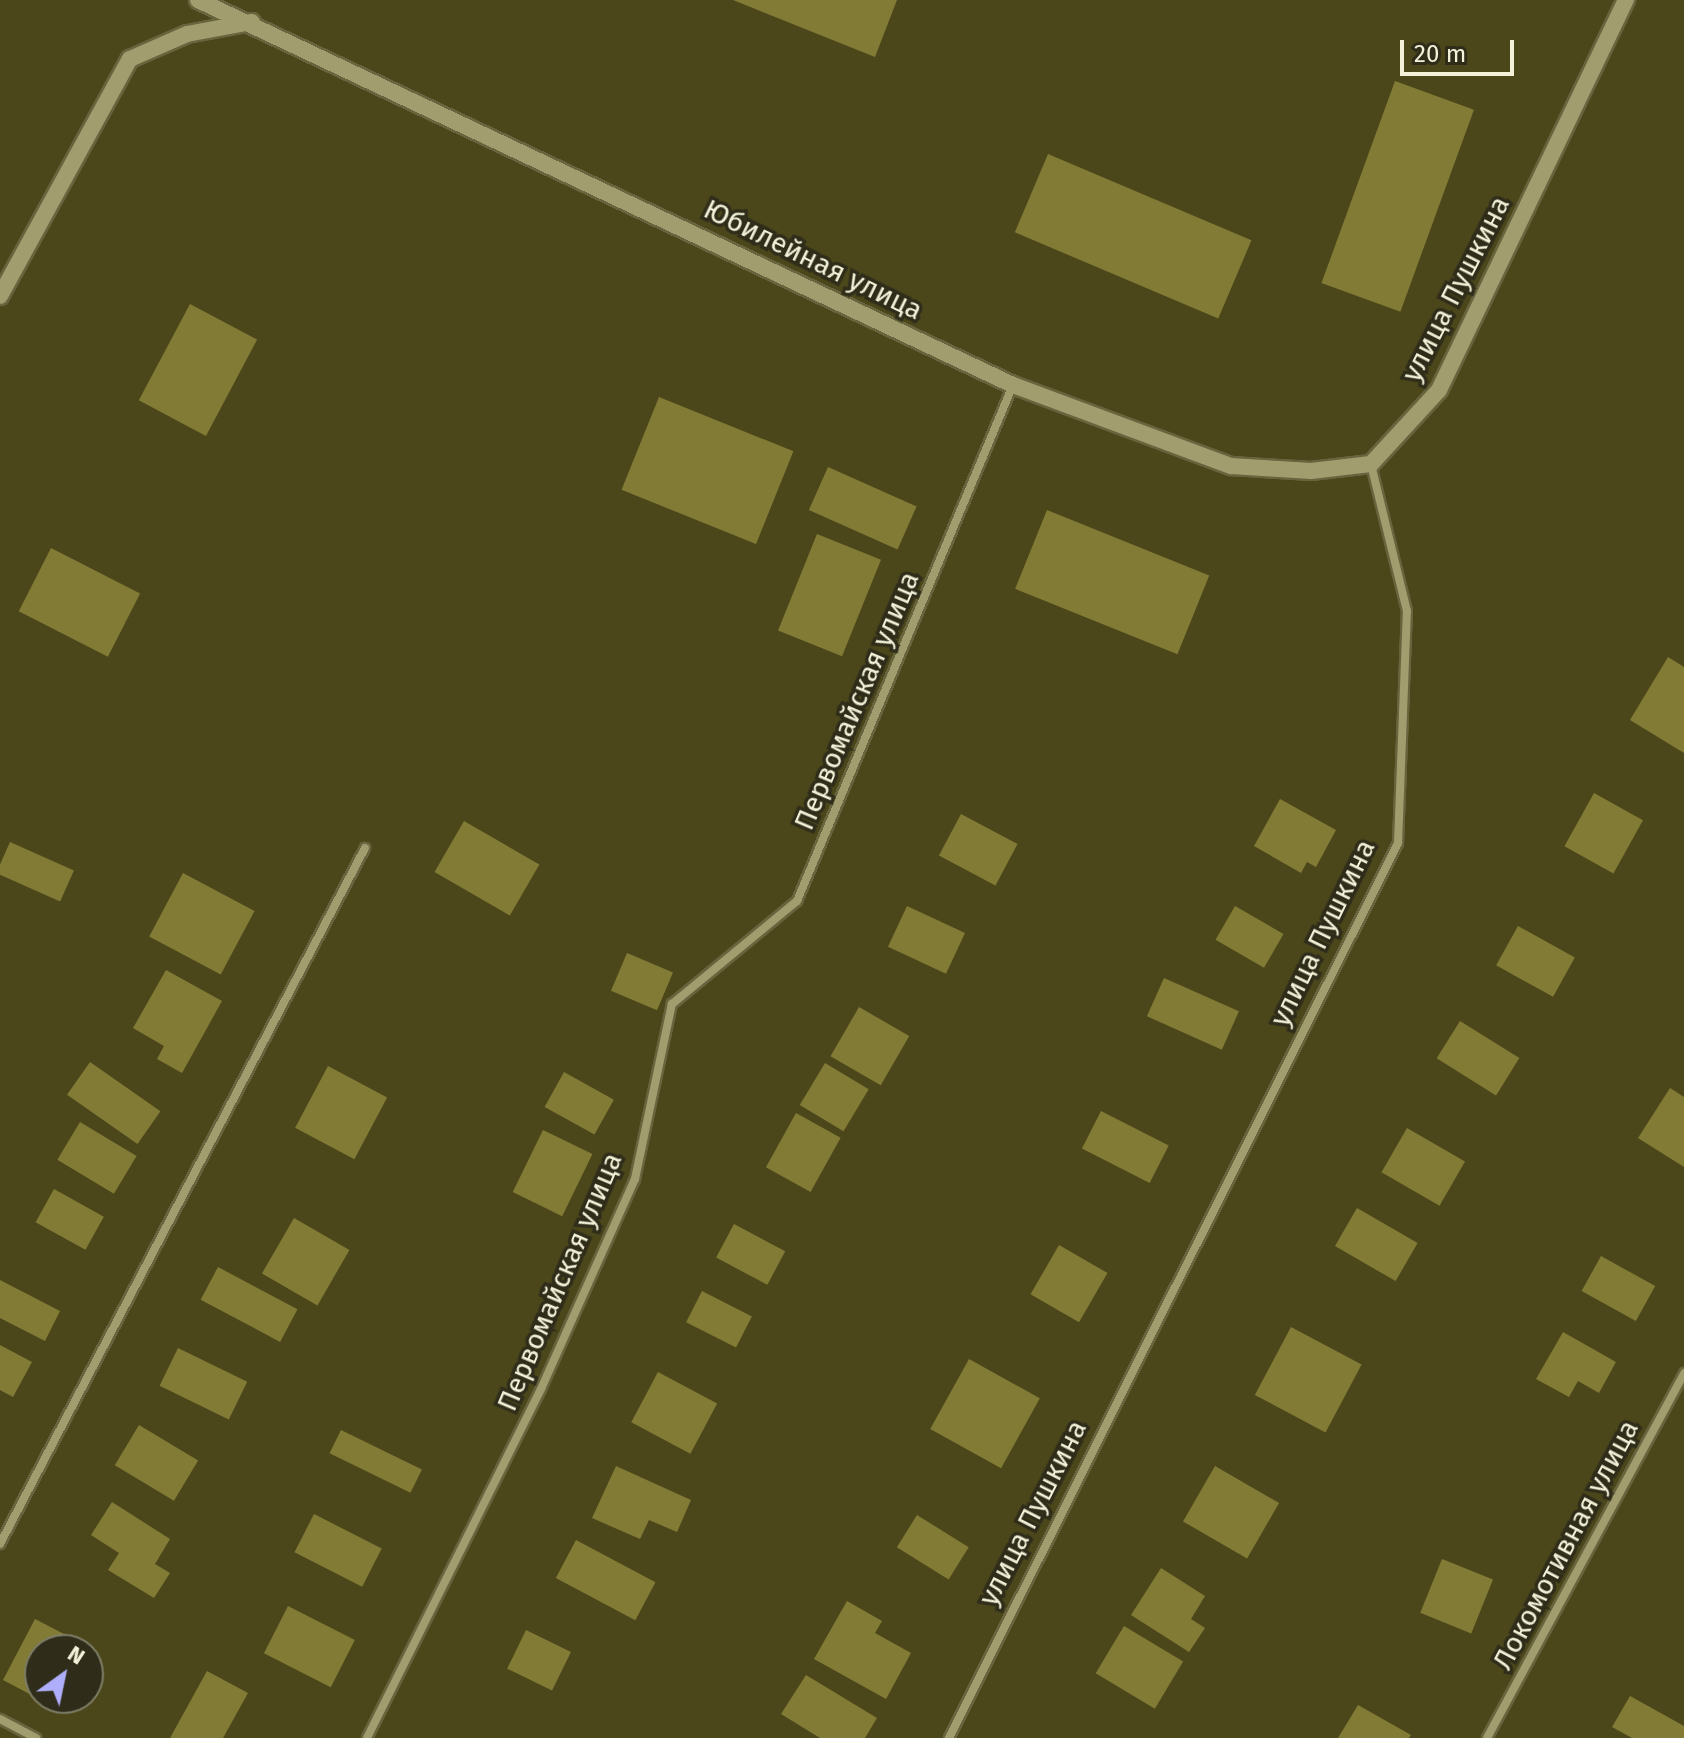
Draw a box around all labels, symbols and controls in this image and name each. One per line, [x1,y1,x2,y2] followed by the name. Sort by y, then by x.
[1404,24,1518,74] scale bar
[1414,40,1466,68] text: 20 m
[1395,191,1517,387] street label: улица Пушкина
[698,193,928,327] street label: Юбилейная улица
[787,567,927,835] street label: Первомайская улица
[1263,834,1383,1032] street label: улица Пушкина
[490,1148,630,1416] street label: Первомайская улица
[1486,1414,1646,1676] street label: Локомотивная улица
[972,1415,1094,1611] street label: улица Пушкина
[24,1634,104,1714] north arrow
[63,1640,90,1670] text: N

